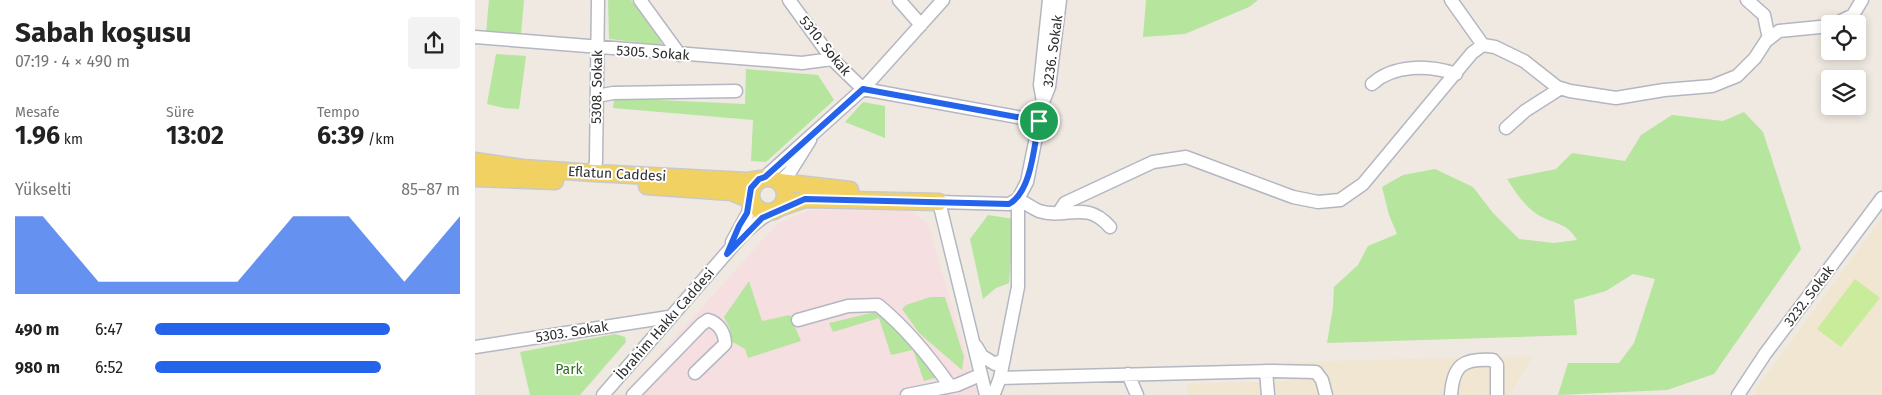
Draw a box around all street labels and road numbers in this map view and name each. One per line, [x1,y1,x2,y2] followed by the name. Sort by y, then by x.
[796,13,855,80] street label: 5310. Sokak
[1040,13,1067,88] street label: 3236. Sokak
[616,42,691,64] street label: 5305. Sokak
[588,49,606,124] street label: 5308. Sokak
[567,163,667,185] street label: Eflatun Caddesi
[1781,261,1838,330] street label: 3232. Sokak
[611,264,718,383] street label: İbrahim Hakkı Caddesi
[535,318,610,346] street label: 5303. Sokak

